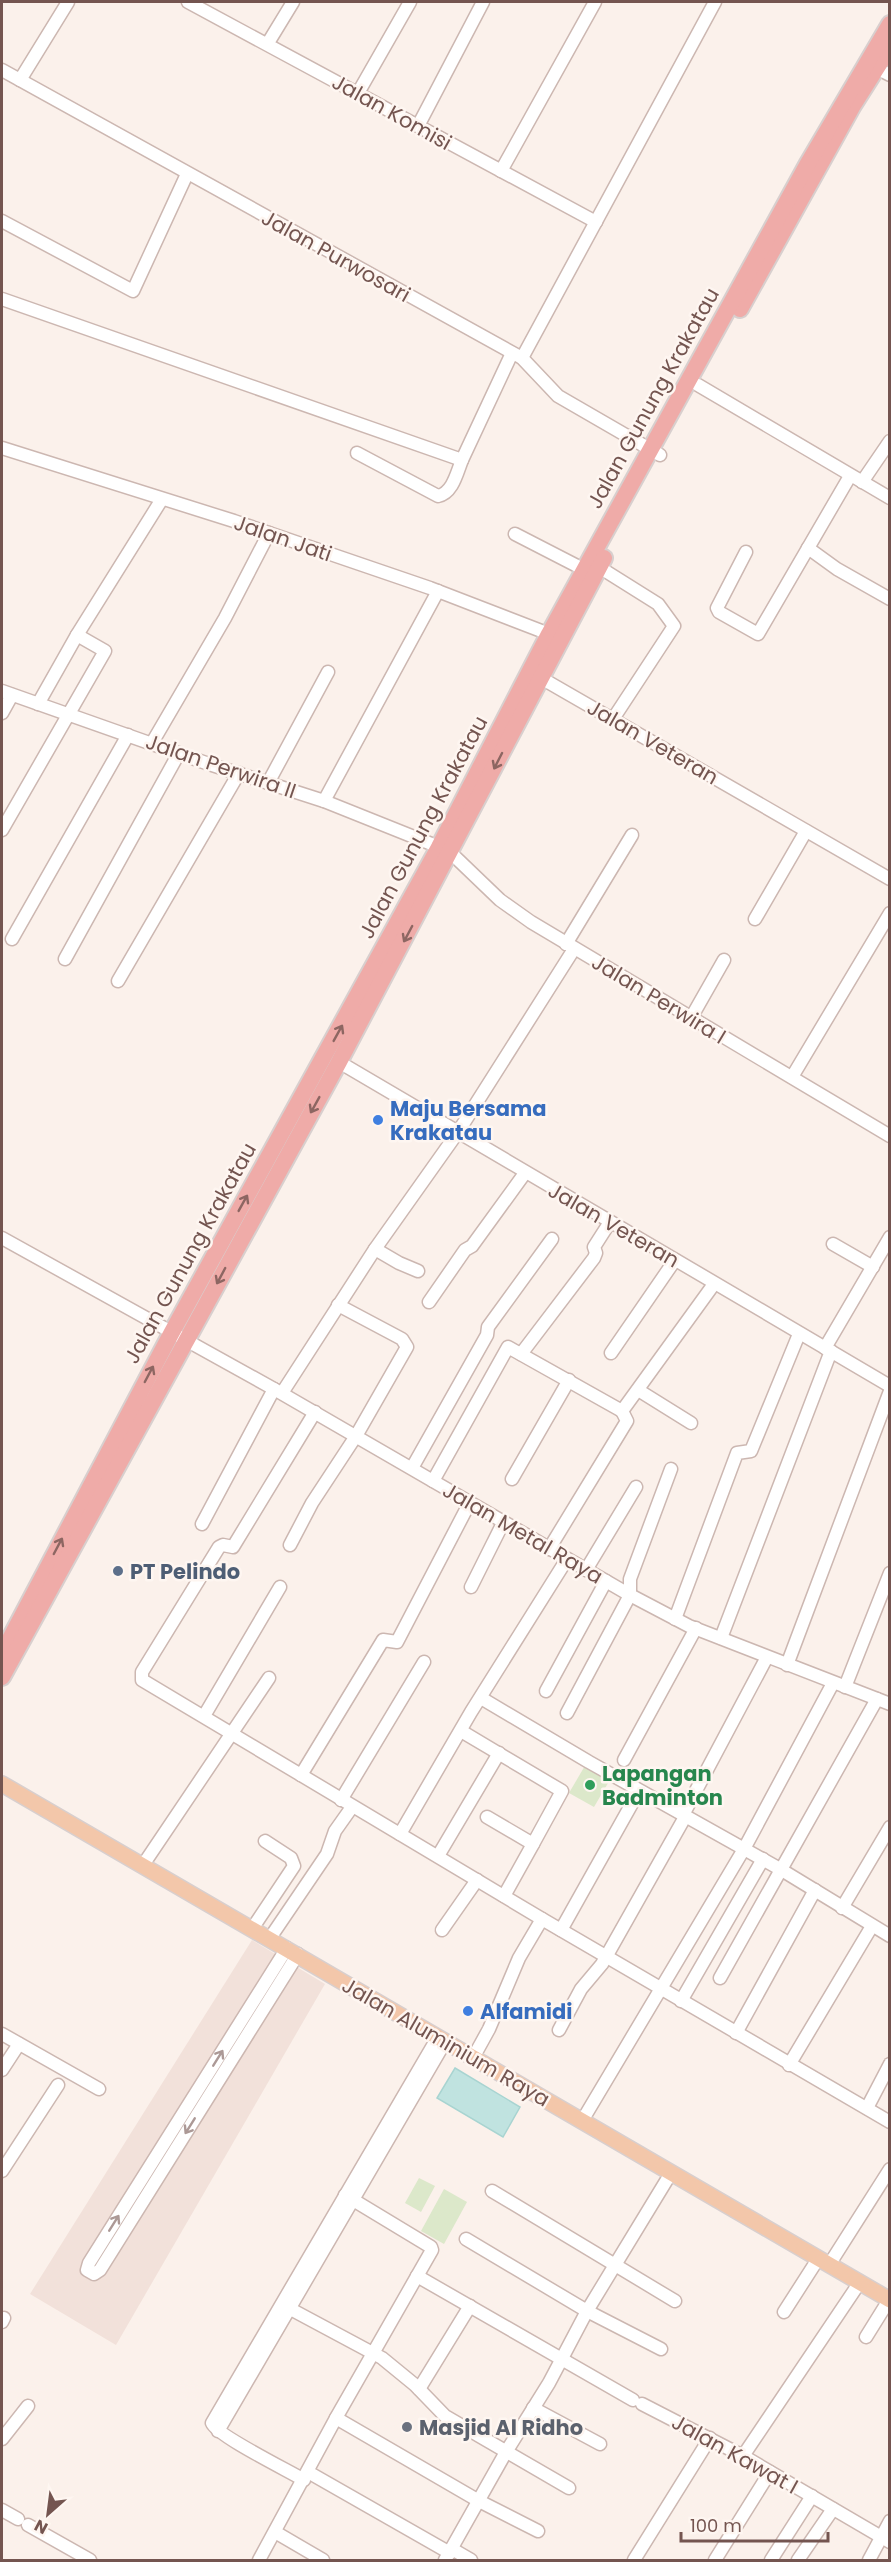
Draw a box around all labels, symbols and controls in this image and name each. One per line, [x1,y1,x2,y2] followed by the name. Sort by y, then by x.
[327,67,457,157] street label: Jalan Komisi
[256,203,416,309] street label: Jalan Purwosari
[580,282,726,514] street label: Jalan Gunung Krakatau
[230,508,336,568] street label: Jalan Jati
[582,693,724,791] street label: Jalan Veteran
[352,710,494,944] street label: Jalan Gunung Krakatau
[142,727,300,805] street label: Jalan Perwira II
[492,752,504,769] one-way arrow
[402,924,413,942] one-way arrow
[586,947,732,1051] street label: Jalan Perwira I
[332,1025,344,1042] one-way arrow
[390,1094,547,1147] place label: Maju Bersama Krakatau
[309,1096,321,1113] one-way arrow
[371,1113,385,1127] marker: Maju Bersama Krakatau
[117,1137,263,1369] street label: Jalan Gunung Krakatau
[543,1176,685,1274] street label: Jalan Veteran
[237,1195,249,1212] one-way arrow
[215,1267,227,1284] one-way arrow
[144,1365,156,1383] one-way arrow
[438,1475,608,1591] street label: Jalan Metal Raya
[53,1538,64,1556] one-way arrow
[130,1557,240,1586] place label: PT Pelindo
[111,1564,125,1578] marker: PT Pelindo
[602,1759,723,1812] place label: Lapangan Badminton
[583,1778,597,1792] marker: Lapangan Badminton
[337,1971,555,2113] street label: Jalan Aluminium Raya
[480,1997,572,2026] place label: Alfamidi
[461,2004,475,2018] marker: Alfamidi
[212,2050,225,2067] one-way arrow
[184,2117,197,2134] one-way arrow
[109,2215,121,2232] one-way arrow
[667,2407,803,2501] street label: Jalan Kawat I
[419,2413,583,2442] place label: Masjid Al Ridho
[400,2420,414,2434] marker: Masjid Al Ridho
[18,2484,78,2544] north arrow
[681,2505,828,2543] scale bar
[690,2513,742,2538] text: 100 m
[30,2514,52,2540] text: N

